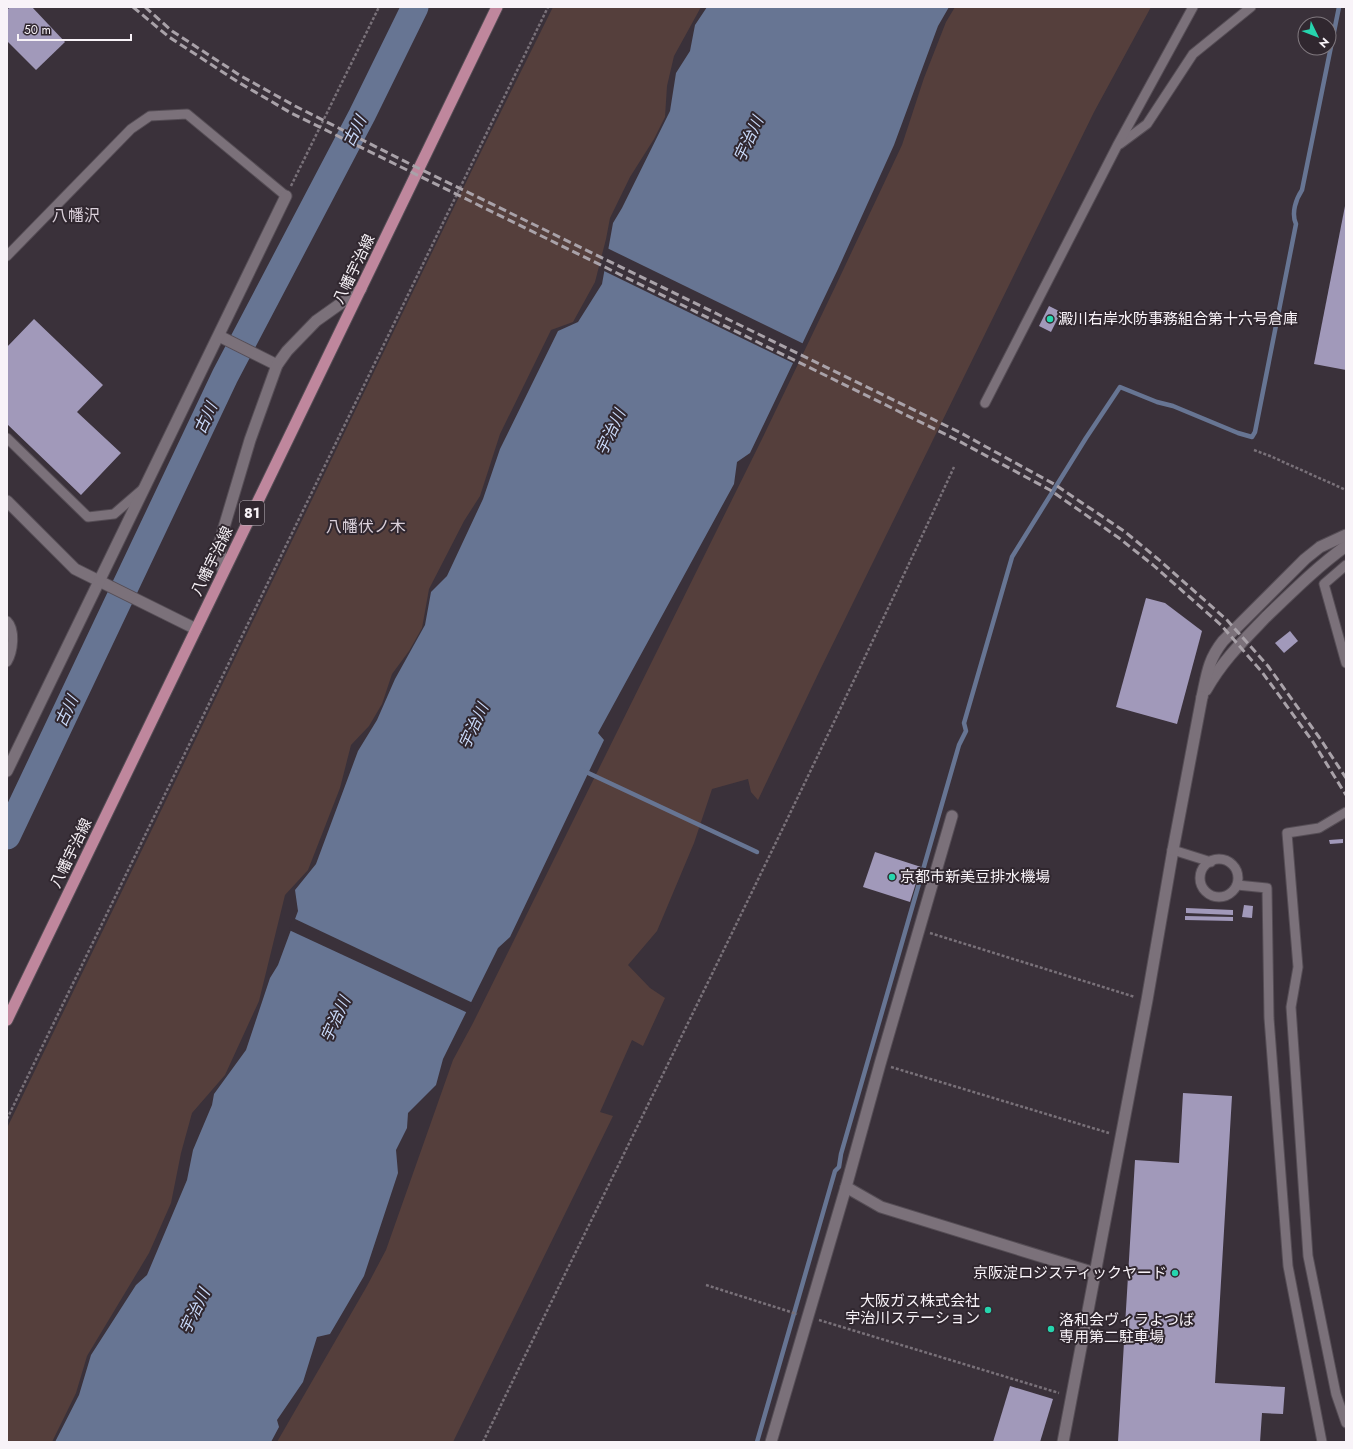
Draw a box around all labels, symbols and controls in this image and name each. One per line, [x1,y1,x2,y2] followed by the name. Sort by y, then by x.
[18,16,131,42] scale bar
[1297,16,1337,56] north arrow
[24,21,51,39] text: 50 m
[1315,34,1333,51] text: N
[337,110,373,151] water label: 古川
[728,111,770,166] water label: 宇治川
[52,204,100,227] district label: 八幡沢
[328,230,380,308] street label: 八幡宇治線
[1058,308,1298,330] place label: 澱川右岸水防事務組合第十六号倉庫
[1045,314,1055,324] marker: 澱川右岸水防事務組合第十六号倉庫
[188,397,223,438] water label: 古川
[590,404,632,459] water label: 宇治川
[240,501,264,525] road number: 81
[326,515,406,538] district label: 八幡伏ノ木
[186,522,238,600] street label: 八幡宇治線
[49,690,84,731] water label: 古川
[453,698,495,753] water label: 宇治川
[45,814,97,892] street label: 八幡宇治線
[900,866,1050,888] place label: 京都市新美豆排水機場
[887,872,897,882] marker: 京都市新美豆排水機場
[315,991,357,1046] water label: 宇治川
[973,1262,1167,1284] place label: 京阪淀ロジスティックヤード
[1170,1268,1180,1278] marker: 京阪淀ロジスティックヤード
[174,1283,216,1338] water label: 宇治川
[845,1290,980,1329] place label: 大阪ガス株式会社 宇治川ステーション
[983,1305,993,1315] marker: 大阪ガス株式会社 宇治川ステーション
[1059,1309,1194,1348] place label: 洛和会ヴィラよつば 専用第二駐車場
[1046,1324,1056,1334] marker: 洛和会ヴィラよつば 専用第二駐車場

